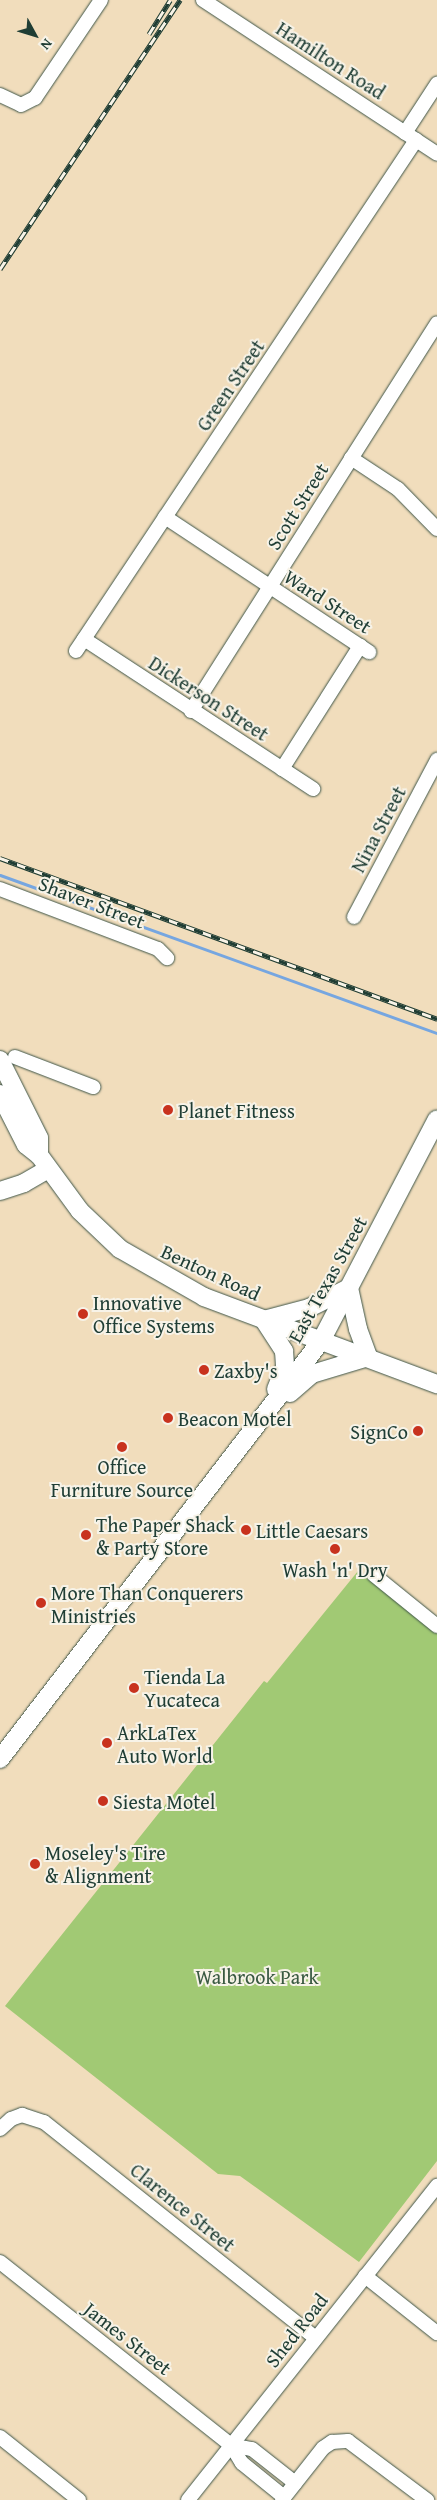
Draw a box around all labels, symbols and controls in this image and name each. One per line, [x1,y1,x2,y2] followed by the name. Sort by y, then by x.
[10,10,60,60] north arrow
[272,16,390,104] street label: Hamilton Road
[36,35,57,54] text: N
[191,335,269,435] street label: Green Street
[261,458,333,554] street label: Scott Street
[280,564,376,638] street label: Ward Street
[145,650,273,746] street label: Dickerson Street
[345,782,411,876] street label: Nina Street
[35,871,149,933] street label: Shaver Street
[178,1098,295,1122] place label: Planet Fitness
[162,1104,174,1116] marker: Planet Fitness
[282,1211,372,1347] street label: East Texas Street
[158,1239,264,1305] street label: Benton Road
[93,1290,215,1337] place label: Innovative Office Systems
[77,1308,89,1320] marker: Innovative Office Systems
[214,1358,278,1382] place label: Zaxby's
[198,1364,210,1376] marker: Zaxby's
[178,1406,292,1430] place label: Beacon Motel
[162,1412,174,1424] marker: Beacon Motel
[350,1419,408,1443] place label: SignCo
[412,1425,424,1437] marker: SignCo
[116,1441,128,1453] marker: Office Furniture Source
[51,1455,193,1502] place label: Office Furniture Source
[96,1512,234,1559] place label: The Paper Shack & Party Store
[256,1518,368,1542] place label: Little Caesars
[240,1524,252,1536] marker: Little Caesars
[80,1529,92,1541] marker: The Paper Shack & Party Store
[329,1543,341,1555] marker: Wash 'n' Dry
[282,1557,388,1581] place label: Wash 'n' Dry
[51,1580,243,1627] place label: More Than Conquerers Ministries
[35,1597,47,1609] marker: More Than Conquerers Ministries
[144,1664,225,1711] place label: Tienda La Yucateca
[128,1682,140,1694] marker: Tienda La Yucateca
[117,1720,213,1767] place label: ArkLaTex Auto World
[101,1737,113,1749] marker: ArkLaTex Auto World
[113,1789,215,1813] place label: Siesta Motel
[97,1795,109,1807] marker: Siesta Motel
[45,1840,166,1887] place label: Moseley's Tire & Alignment
[29,1858,41,1870] marker: Moseley's Tire & Alignment
[195,1964,319,1988] park label: Walbrook Park
[126,2157,240,2257] street label: Clarence Street
[260,2288,332,2372] street label: Shed Road
[79,2296,177,2380] street label: James Street

